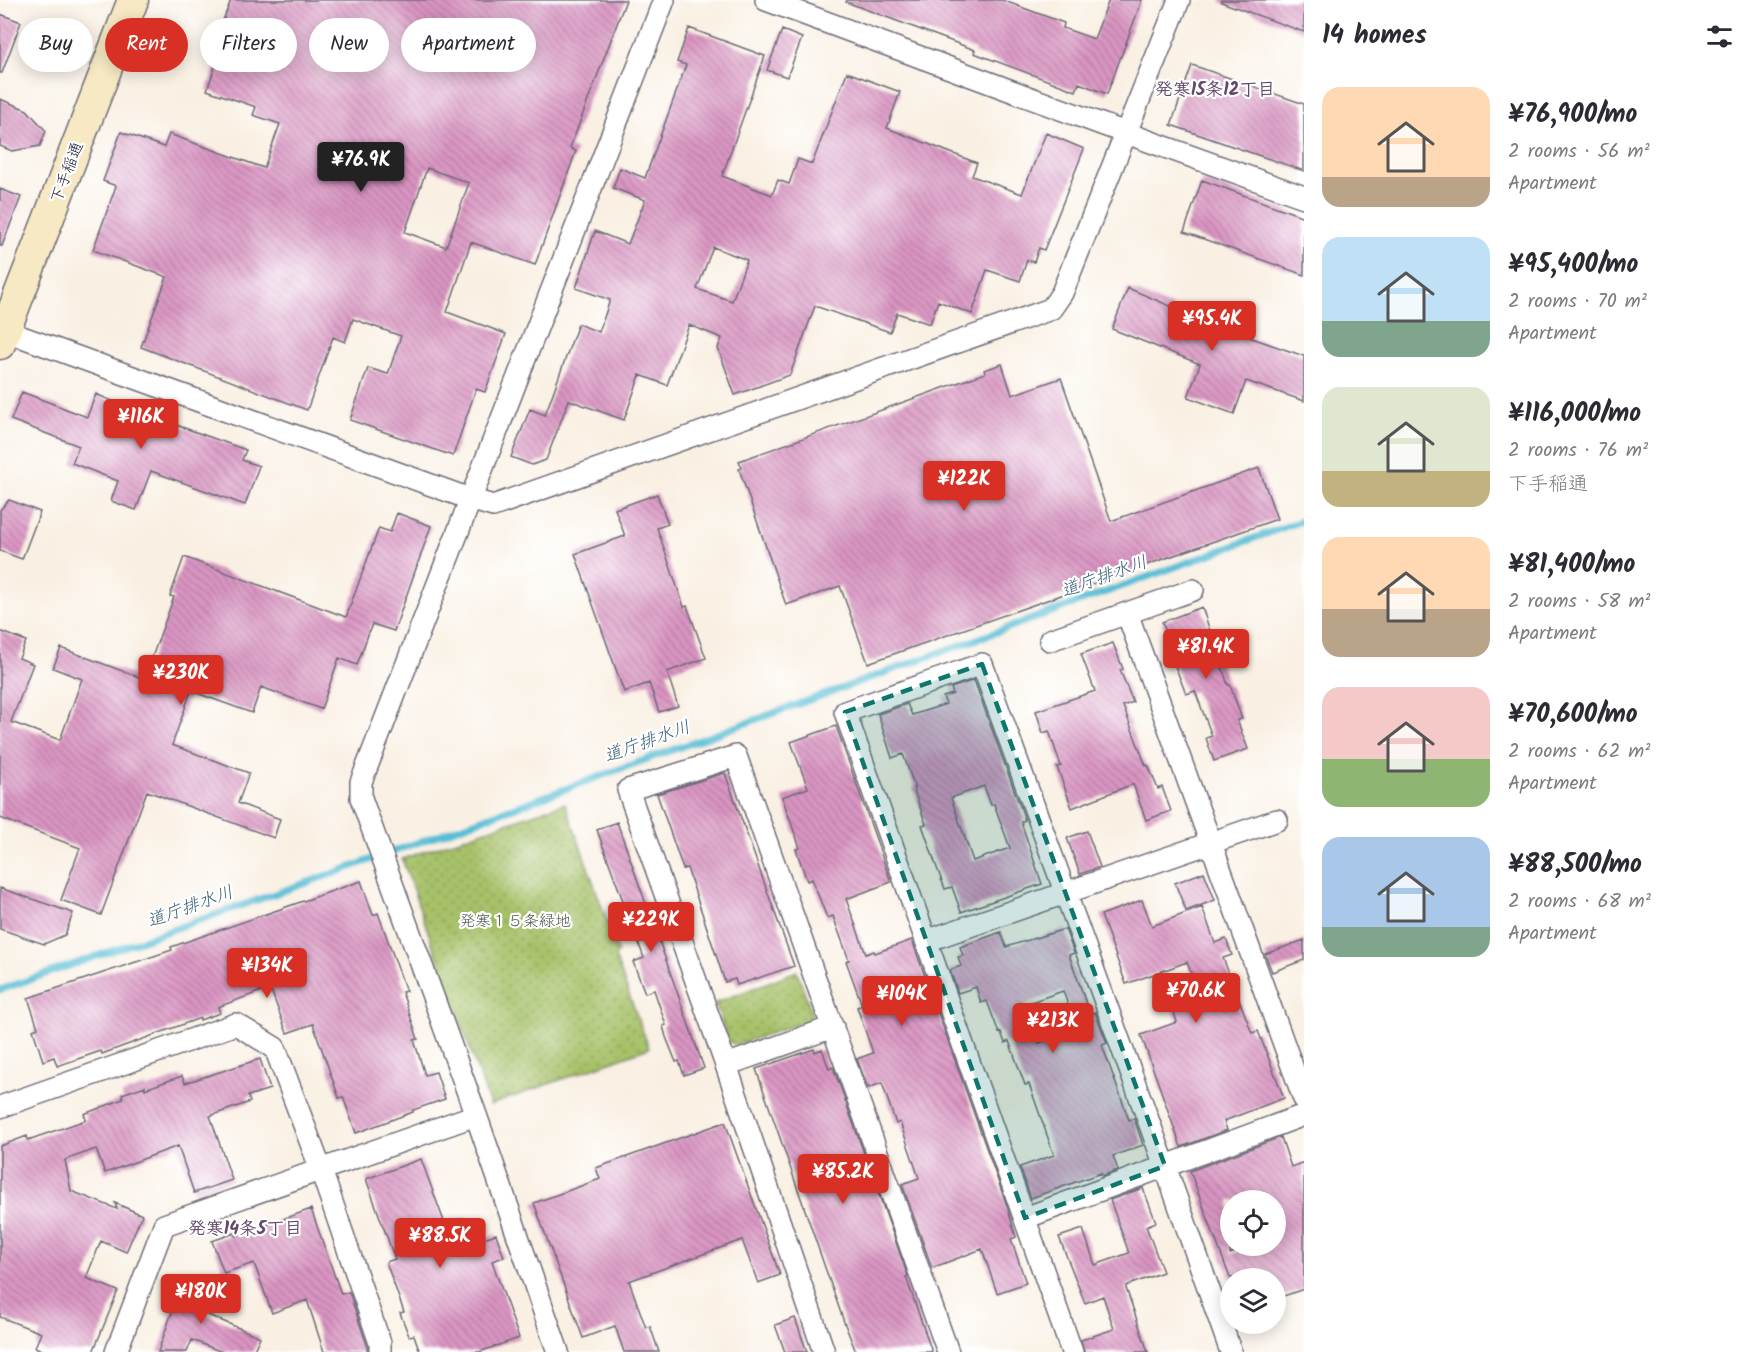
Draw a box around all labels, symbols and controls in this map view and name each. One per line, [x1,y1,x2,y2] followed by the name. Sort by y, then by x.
[1322,15,1427,57] text: 14 homes
[18,18,93,72] chip: Buy
[105,18,188,72] chip: Rent
[200,18,297,72] chip: Filters
[309,18,389,72] chip: New
[401,18,536,72] chip: Apartment
[1703,20,1736,53] icon: filters
[1155,76,1275,105] district label: 発寒15条12丁目
[1508,94,1637,136] text: ¥76,900/mo
[1370,111,1442,183] icon: home
[1508,136,1650,168] text: 2 rooms · 56 m²
[44,138,91,207] street label: 下手稲通
[312,142,410,193] pin: ¥76.9K
[331,145,391,177] text: ¥76.9K
[1508,168,1597,200] text: Apartment
[1508,244,1638,286] text: ¥95,400/mo
[1370,261,1442,333] icon: home
[1508,286,1647,318] text: 2 rooms · 70 m²
[1163,301,1261,352] pin: ¥95.4K
[1182,304,1242,336] text: ¥95.4K
[1508,318,1597,350] text: Apartment
[1508,393,1641,435] text: ¥116,000/mo
[99,399,183,450] pin: ¥116K
[117,402,165,434] text: ¥116K
[1370,411,1442,483] icon: home
[1508,435,1648,467] text: 2 rooms · 76 m²
[922,461,1006,512] pin: ¥122K
[937,464,991,496] text: ¥122K
[1508,469,1588,501] text: 下手稲通
[1508,544,1635,586] text: ¥81,400/mo
[1057,548,1152,606] water label: 道庁排水川
[1370,561,1442,633] icon: home
[1508,586,1650,618] text: 2 rooms · 58 m²
[1508,618,1597,650] text: Apartment
[1157,629,1255,680] pin: ¥81.4K
[1177,632,1235,664] text: ¥81.4K
[139,655,223,706] pin: ¥230K
[152,658,210,690] text: ¥230K
[1508,694,1638,736] text: ¥70,600/mo
[1370,711,1442,783] icon: home
[600,713,695,771] water label: 道庁排水川
[1508,736,1650,768] text: 2 rooms · 62 m²
[1508,768,1597,800] text: Apartment
[1508,844,1642,886] text: ¥88,500/mo
[1370,861,1442,933] icon: home
[143,878,238,936] water label: 道庁排水川
[1508,886,1651,918] text: 2 rooms · 68 m²
[609,902,693,953] pin: ¥229K
[622,905,680,937] text: ¥229K
[459,909,571,934] park label: 発寒１５条緑地
[1508,918,1597,950] text: Apartment
[225,948,309,999] pin: ¥134K
[241,951,293,983] text: ¥134K
[1147,973,1245,1024] pin: ¥70.6K
[860,976,944,1027] pin: ¥104K
[1166,976,1226,1008] text: ¥70.6K
[876,979,928,1011] text: ¥104K
[1011,1003,1095,1054] pin: ¥213K
[1027,1006,1079,1038] text: ¥213K
[794,1154,892,1205] pin: ¥85.2K
[812,1157,874,1189] text: ¥85.2K
[1220,1190,1286,1334] map controls
[1220,1190,1286,1256] button: locate
[188,1215,302,1244] district label: 発寒14条5丁目
[391,1218,489,1269] pin: ¥88.5K
[409,1221,471,1253] text: ¥88.5K
[1220,1268,1286,1334] button: layers
[159,1274,243,1325] pin: ¥180K
[175,1277,227,1309] text: ¥180K

